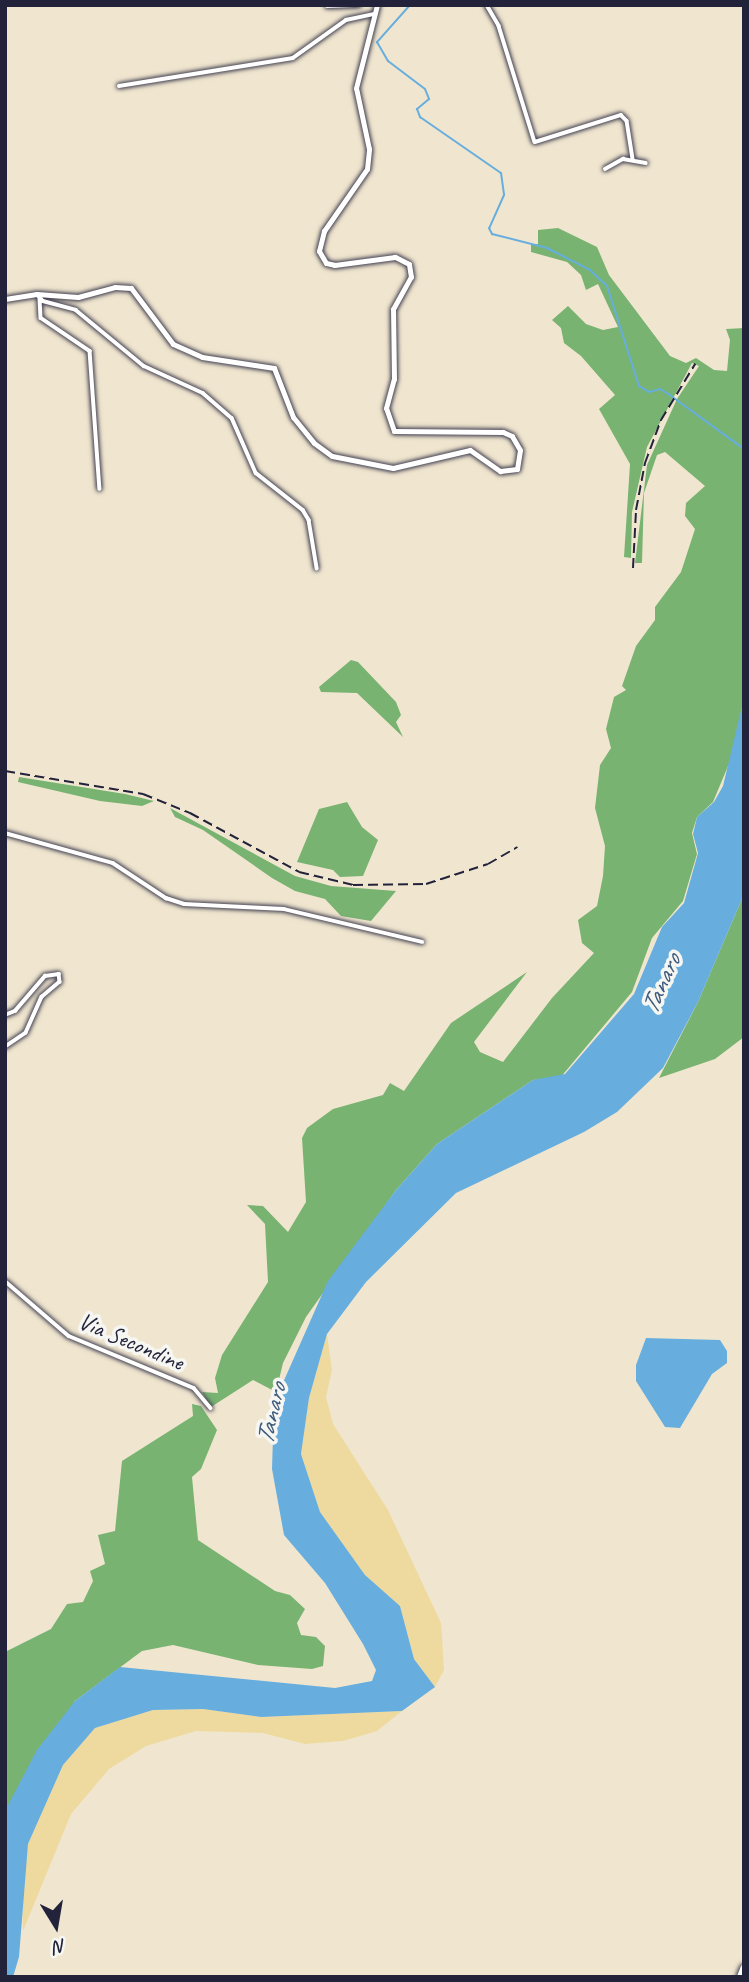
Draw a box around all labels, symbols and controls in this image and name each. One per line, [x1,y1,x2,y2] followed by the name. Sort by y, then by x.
[634,950,688,1018] water label: Tanaro
[74,1307,188,1377] street label: Via Secondine
[249,1380,293,1448] water label: Tanaro
[21,1891,91,1961] north arrow
[52,1934,68,1960] text: N

